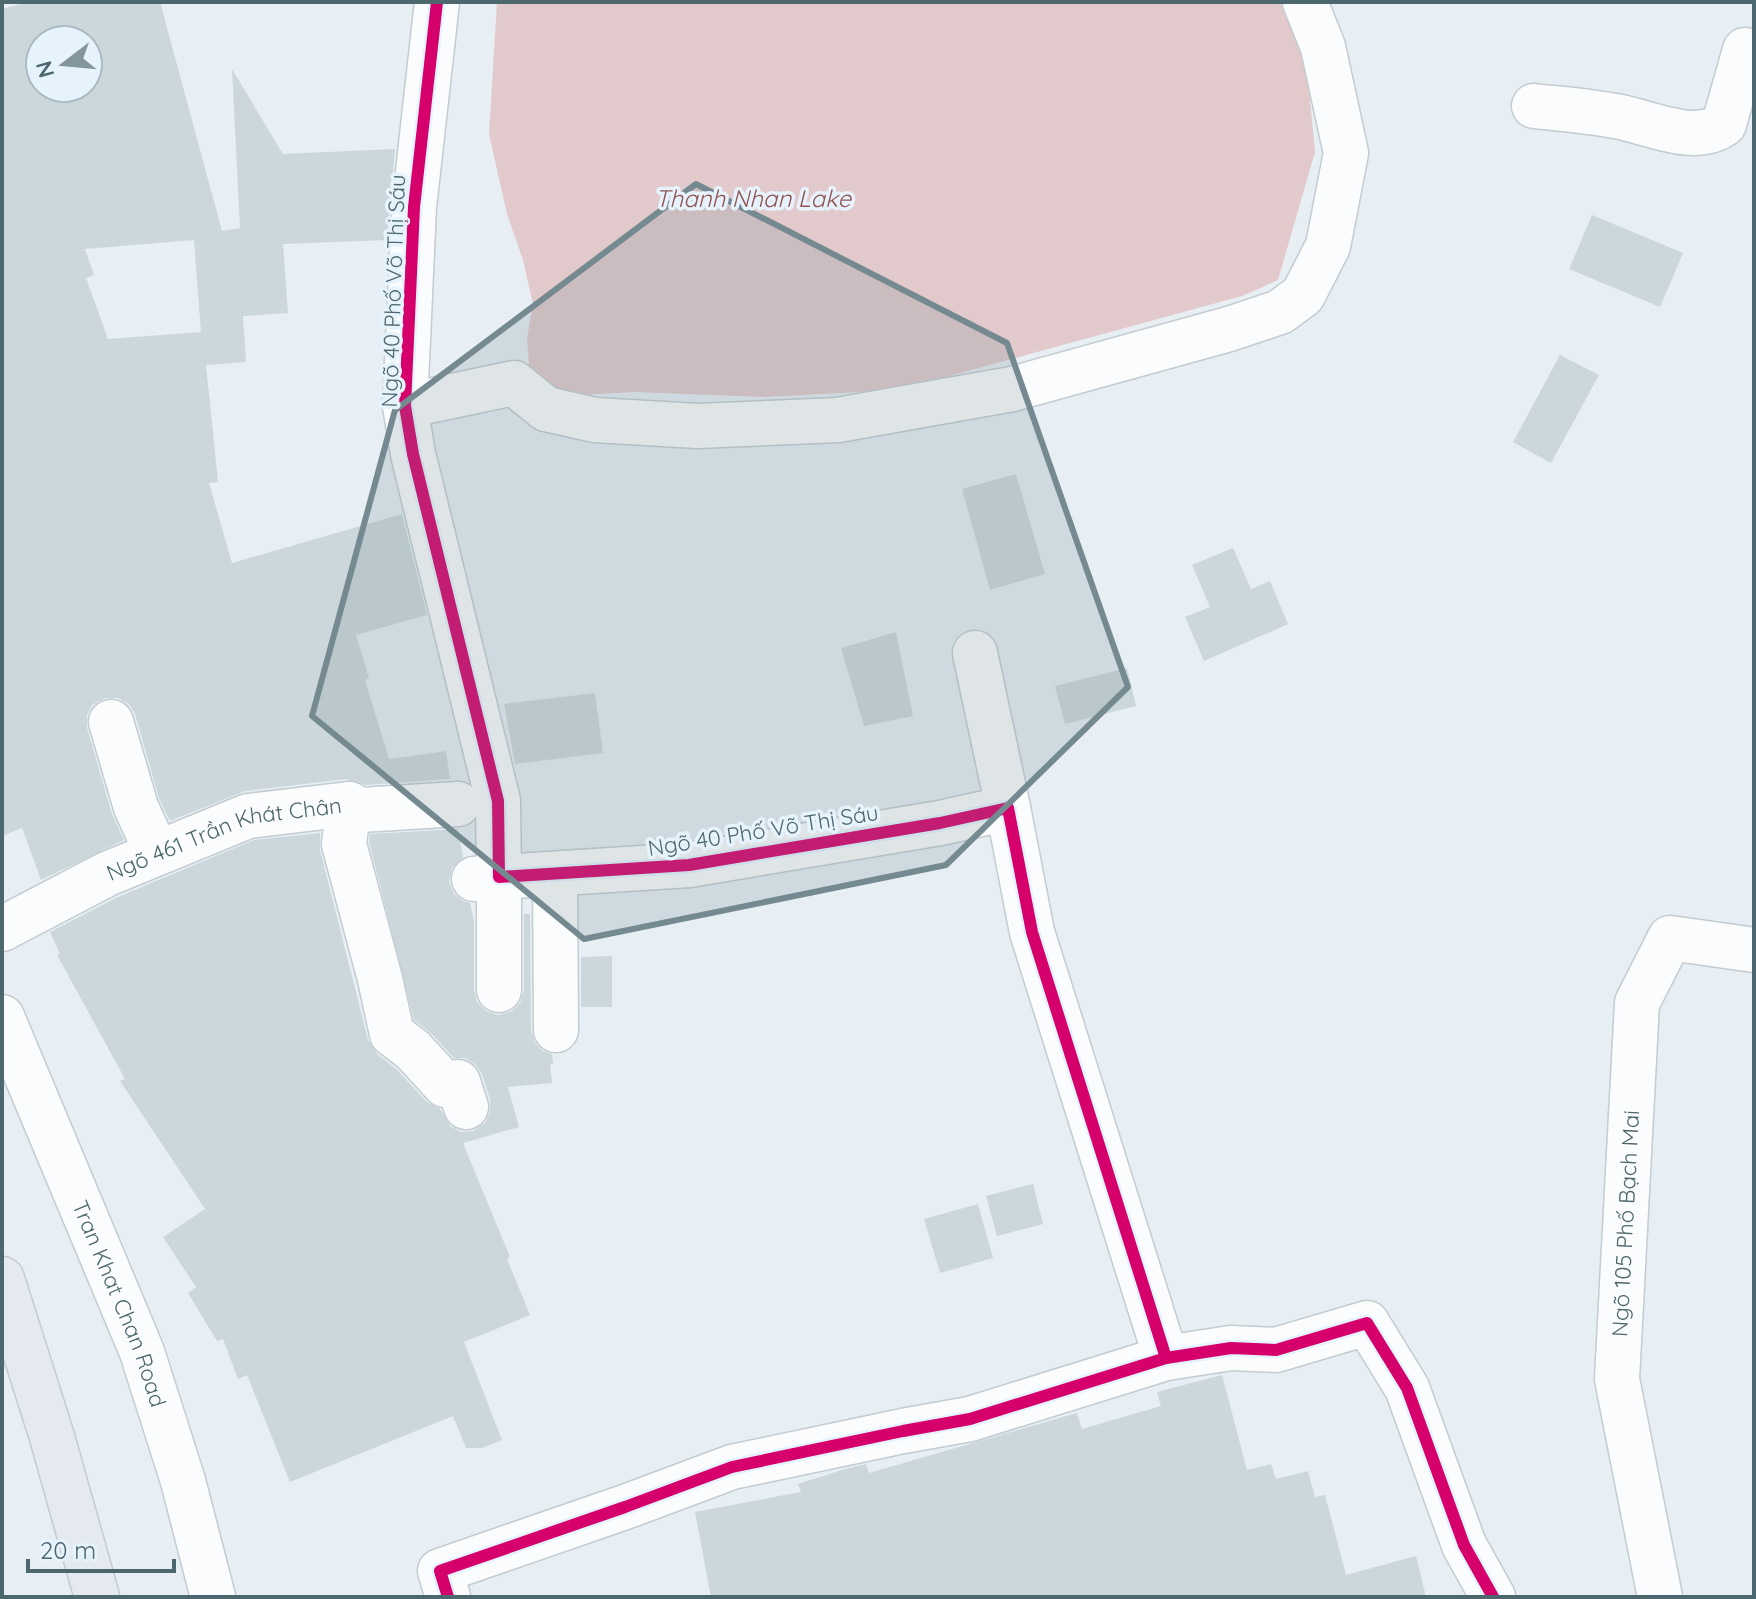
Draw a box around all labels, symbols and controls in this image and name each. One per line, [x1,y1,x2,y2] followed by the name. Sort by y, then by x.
[24,24,104,104] north arrow
[29,58,60,81] text: N
[375,174,411,408] street label: Ngõ 40 Phố Võ Thị Sáu
[655,183,852,213] water label: Thanh Nhan Lake
[102,791,343,887] street label: Ngõ 461 Trần Khát Chân
[646,798,880,862] street label: Ngõ 40 Phố Võ Thị Sáu
[1605,1109,1645,1338] street label: Ngõ 105 Phố Bạch Mai
[66,1196,173,1411] street label: Tran Khat Chan Road
[28,1523,174,1573] scale bar
[40,1535,96,1565] text: 20 m

